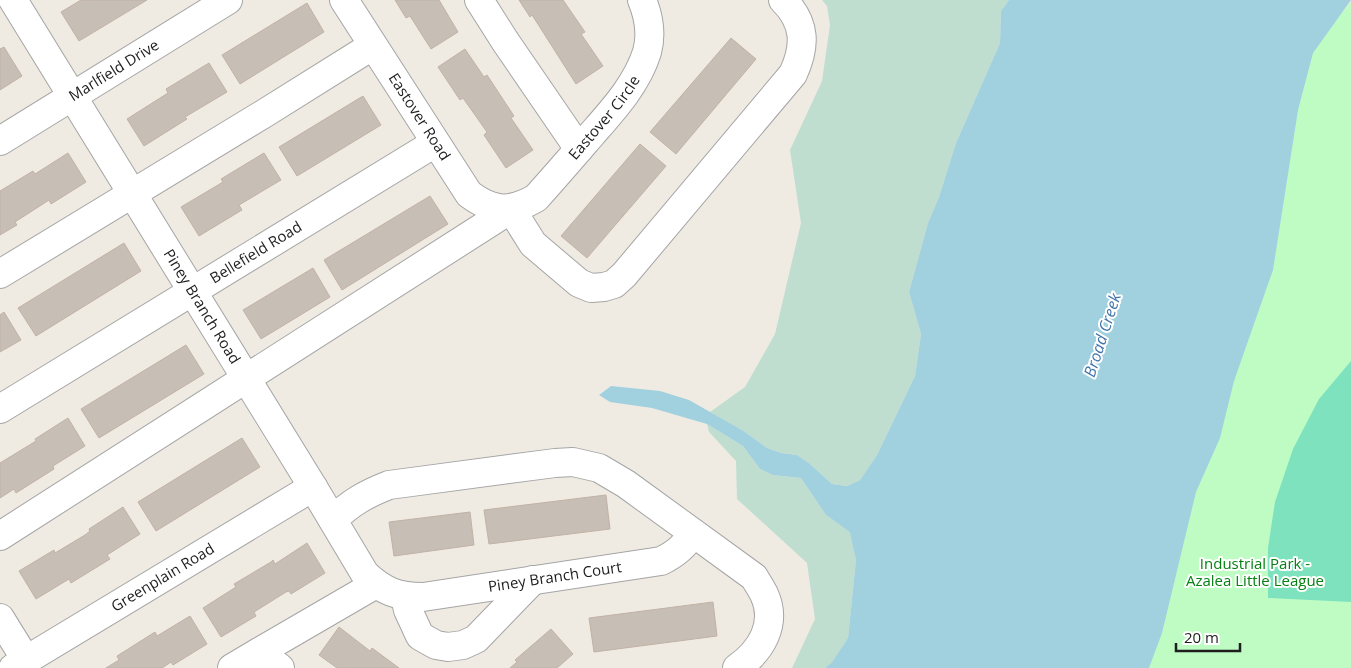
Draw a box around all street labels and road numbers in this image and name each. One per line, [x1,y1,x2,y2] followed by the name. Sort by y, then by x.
[65,34,162,105] street label: Marlfield Drive
[385,69,456,164] street label: Eastover Road
[563,71,644,163] street label: Eastover Circle
[206,216,305,287] street label: Bellefield Road
[160,245,246,367] street label: Piney Branch Road
[107,538,218,616] street label: Greenplain Road
[487,556,623,596] street label: Piney Branch Court

